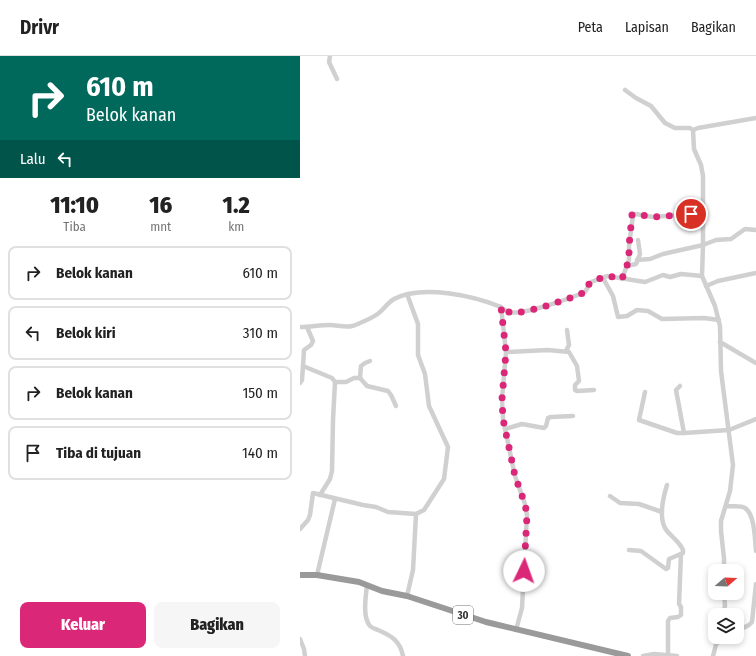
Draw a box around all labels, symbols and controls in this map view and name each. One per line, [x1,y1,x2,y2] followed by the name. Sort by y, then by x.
[20,16,59,39] text: Drivr
[578,19,603,36] text: Peta
[625,19,669,36] text: Lapisan
[691,19,736,36] text: Bagikan
[86,70,154,103] text: 610 m
[20,72,72,124] icon: right
[86,104,176,126] text: Belok kanan
[54,148,76,170] icon: left
[20,150,46,168] text: Lalu
[50,191,99,219] text: 11:10
[149,191,172,219] text: 16
[223,191,250,219] text: 1.2
[674,197,708,231] pin
[680,203,702,225] icon: arrive
[63,219,86,234] text: Tiba
[150,219,171,234] text: mnt
[228,219,244,234] text: km
[22,262,44,284] icon: right
[56,264,133,282] text: Belok kanan
[243,264,278,282] text: 610 m
[22,322,44,344] icon: left
[56,324,116,342] text: Belok kiri
[243,324,278,342] text: 310 m
[22,382,44,404] icon: right
[56,384,133,402] text: Belok kanan
[242,384,278,402] text: 150 m
[22,442,44,464] icon: arrive
[56,444,141,462] text: Tiba di tujuan
[242,444,278,462] text: 140 m
[503,550,545,592] position arrow
[708,564,744,600] north arrow
[708,564,744,644] map controls
[20,602,146,648] button: Keluar
[154,602,280,648] button: Bagikan
[453,606,473,624] road number: 30
[708,608,744,644] button: layers

